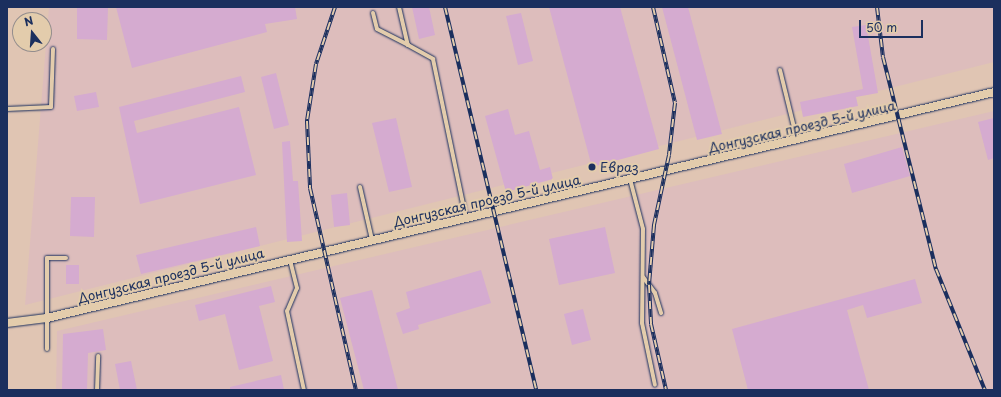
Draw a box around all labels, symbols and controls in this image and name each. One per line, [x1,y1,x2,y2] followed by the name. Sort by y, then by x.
[12,12,52,52] north arrow
[22,12,35,30] text: N
[861,12,925,38] scale bar
[866,18,897,36] text: 50 m
[707,98,897,156] street label: Донгузская проезд 5-й улица
[600,159,639,175] place label: Евраз
[587,162,597,172] marker: Евраз
[392,172,582,230] street label: Донгузская проезд 5-й улица
[76,245,266,307] street label: Донгузская проезд 5-й улица

